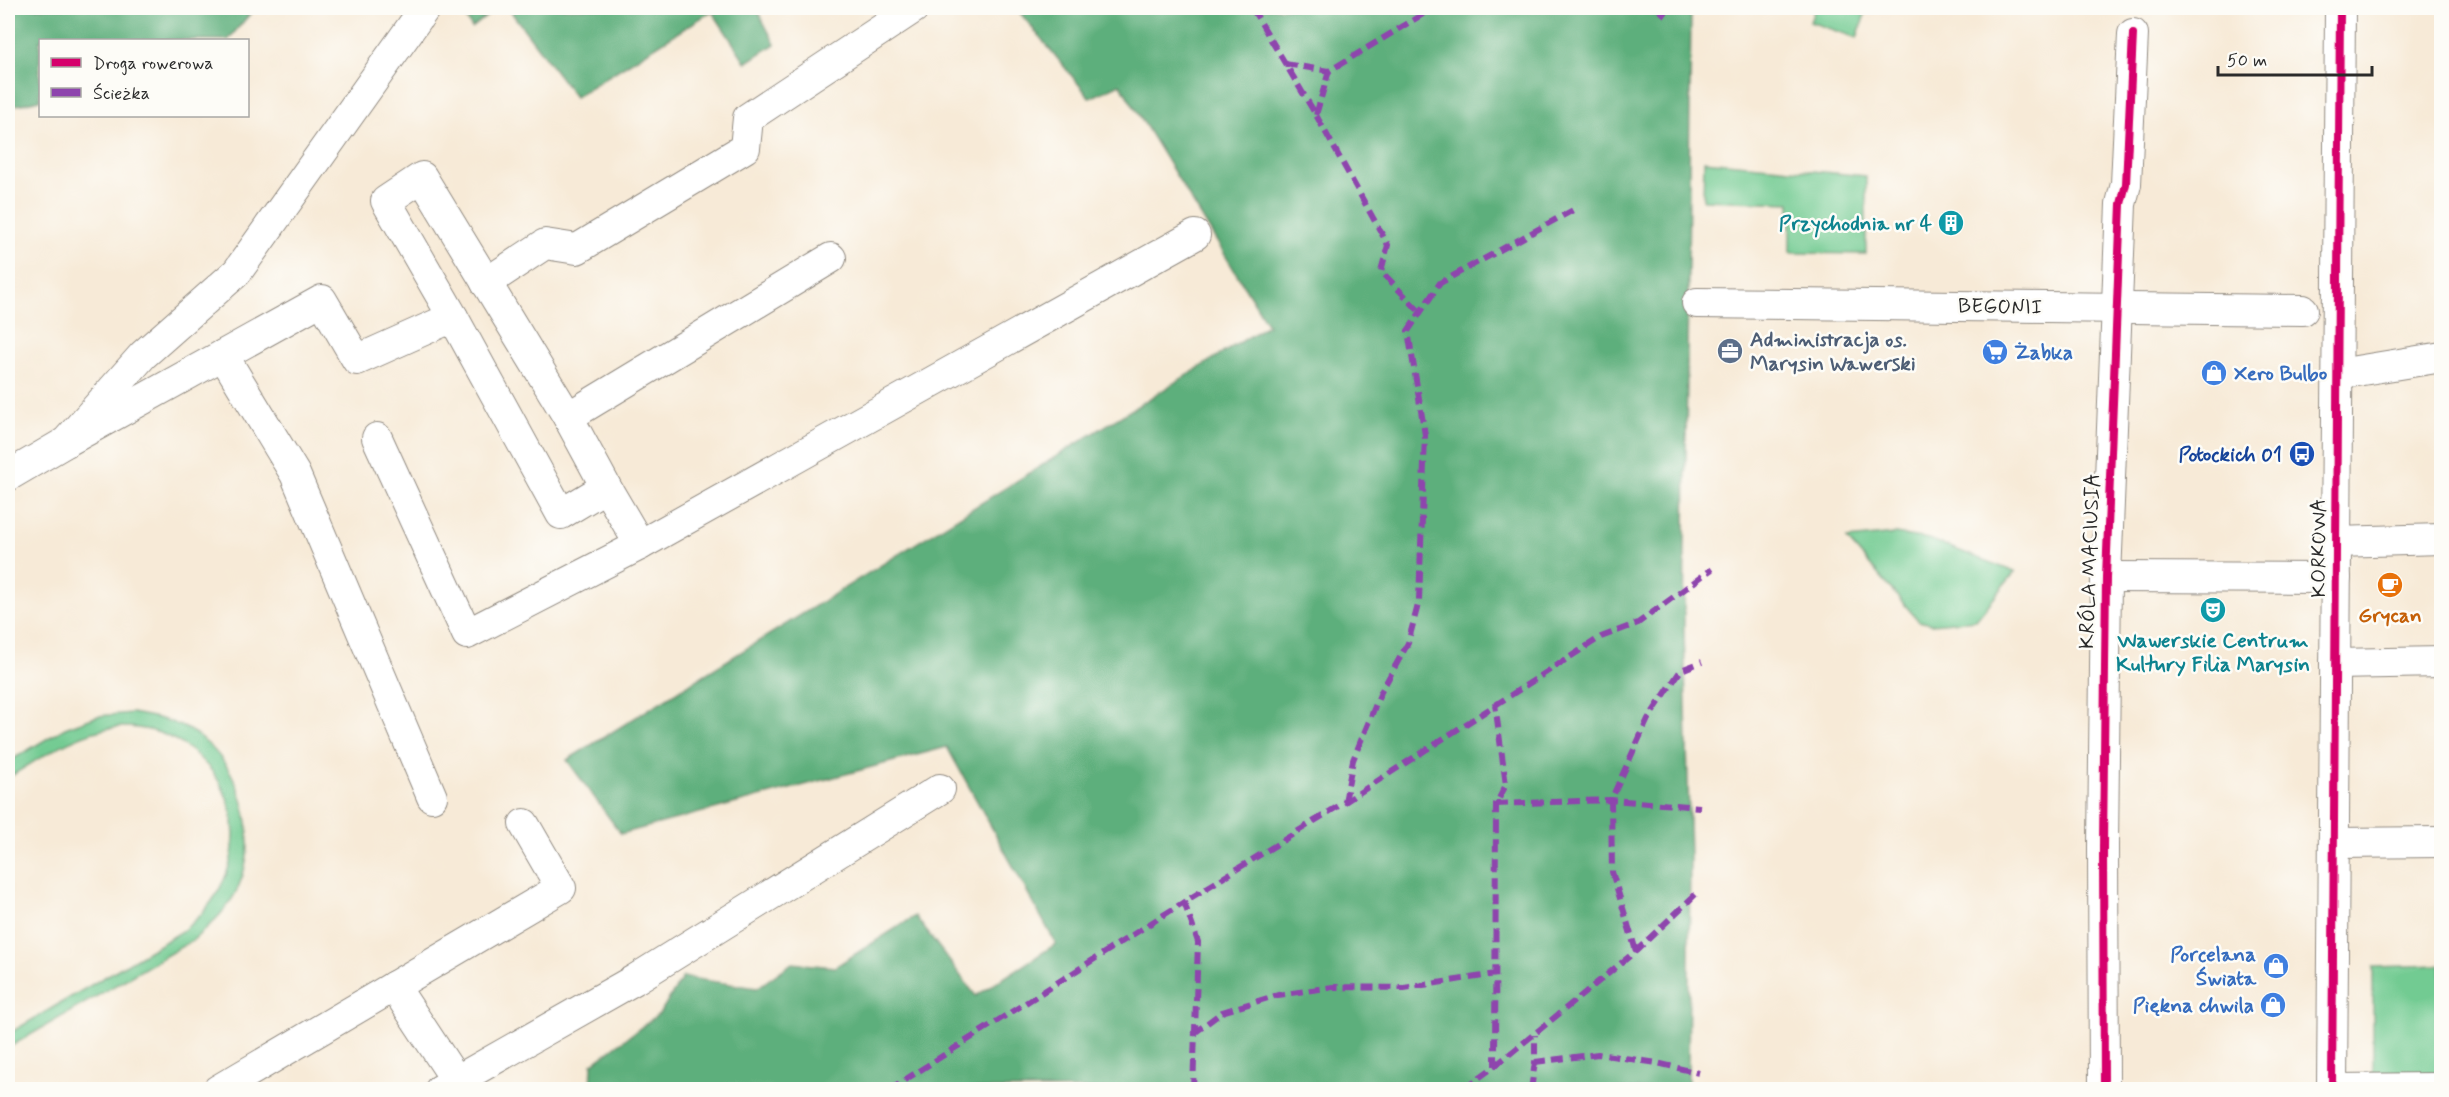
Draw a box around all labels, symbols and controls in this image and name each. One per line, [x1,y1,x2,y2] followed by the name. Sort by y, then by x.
[39,39,249,117] legend
[2218,39,2372,77] scale bar
[2227,49,2267,73] text: 50 m
[93,52,213,76] text: Droga rowerowa
[93,82,150,106] text: Ścieżka
[1936,208,1966,238] building icon: Przychodnia nr 4
[1779,210,1933,238] place label: Przychodnia nr 4
[1958,292,2042,322] street label: BEGONII
[1750,326,1916,378] place label: Administracja os. Marysin Wawerski
[1715,336,1745,366] office icon: Administracja os. Marysin Wawerski
[1980,337,2010,367] supermarket icon: Żabka
[2014,339,2073,367] place label: Żabka
[2199,358,2229,388] shop icon: Xero Bulbo
[2234,360,2328,388] place label: Xero Bulbo
[2287,439,2317,469] bus stop icon: Potockich 01
[2178,441,2282,469] place label: Potockich 01
[2073,473,2107,649] street label: KRÓLA MACIUSIA
[2305,498,2333,598] street label: KORKOWA
[2375,570,2405,600] cafe icon: Grycan
[2198,595,2228,625] theatre icon: Wawerskie Centrum Kultury Filia Marysin
[2358,602,2422,630] place label: Grycan
[2116,627,2310,679] place label: Wawerskie Centrum Kultury Filia Marysin
[2170,941,2257,993] place label: Porcelana Świata
[2261,951,2291,981] shop icon: Porcelana Świata
[2258,990,2288,1020] shop icon: Piękna chwila
[2133,992,2254,1020] place label: Piękna chwila

